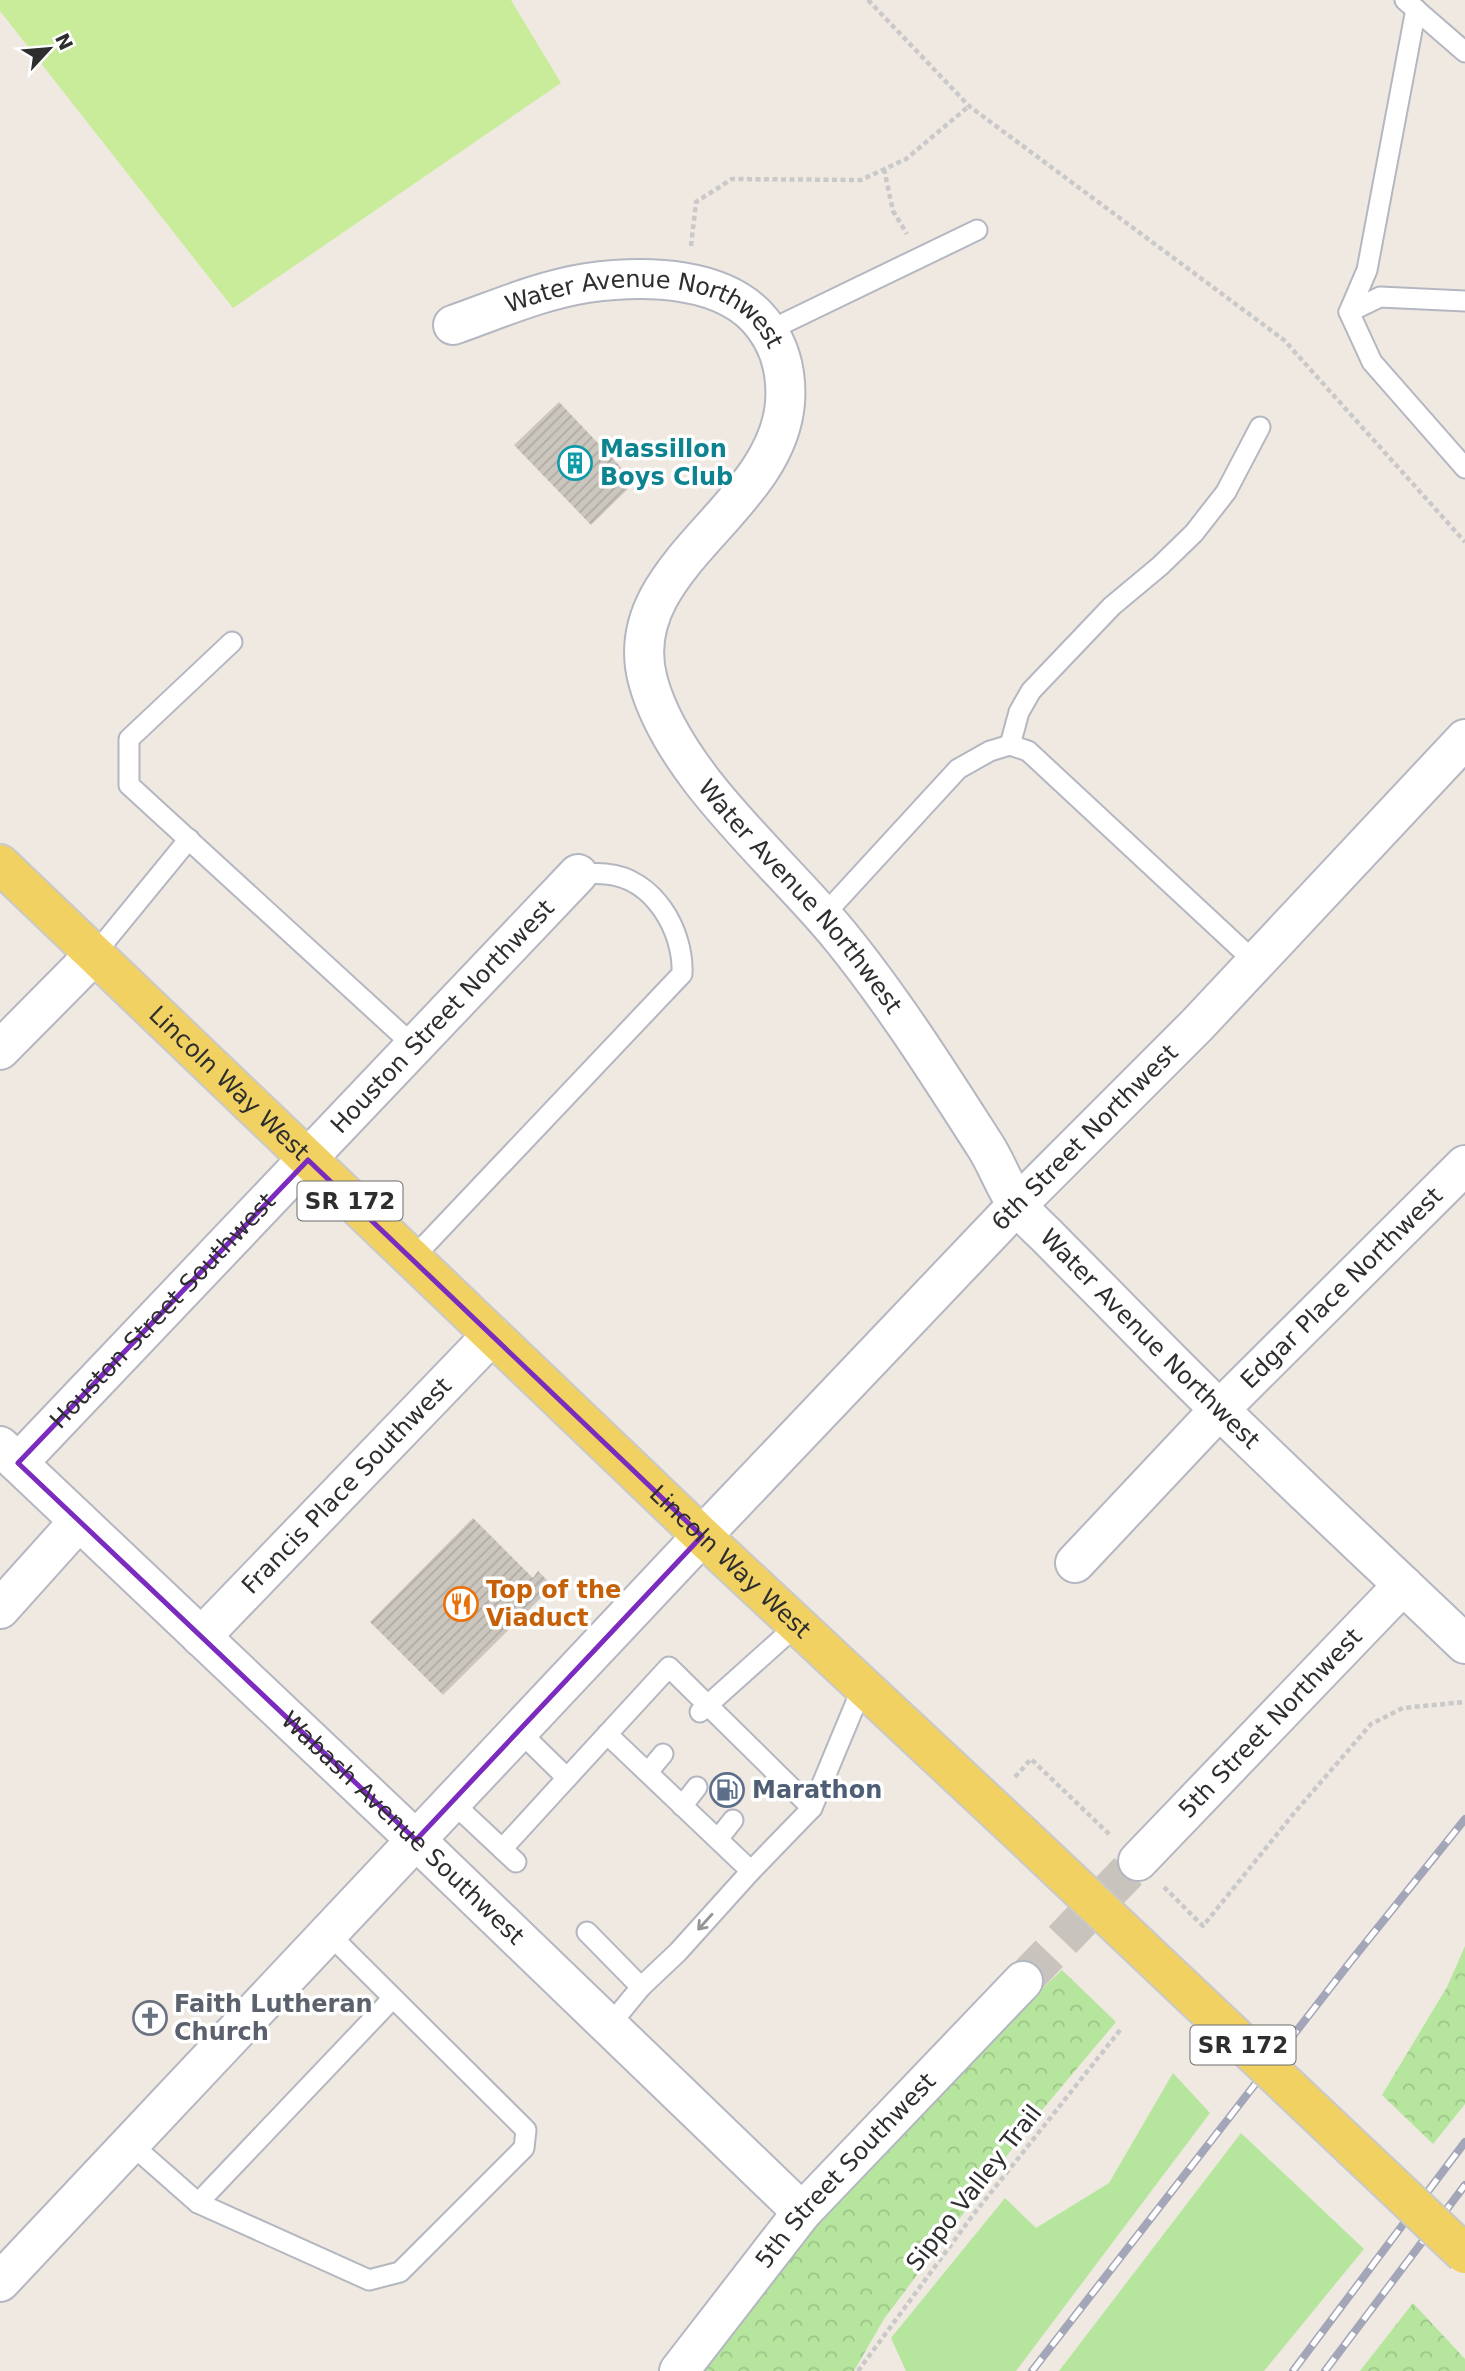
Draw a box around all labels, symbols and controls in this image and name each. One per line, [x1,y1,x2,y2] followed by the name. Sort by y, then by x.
[14,14,84,84] north arrow
[51,30,78,54] text: N
[501,265,789,353] street label: Water Avenue Northwest
[600,435,733,491] place label: Massillon Boys Club
[556,444,594,482] building icon: Massillon Boys Club
[692,774,908,1019] street label: Water Avenue Northwest
[325,894,560,1139] street label: Houston Street Northwest
[143,1000,315,1166] street label: Lincoln Way West
[986,1038,1184,1236] street label: 6th Street Northwest
[298,1182,402,1220] road number: SR 172
[1235,1182,1448,1394] street label: Edgar Place Northwest
[44,1187,281,1434] street label: Houston Street Southwest
[1034,1223,1265,1455] street label: Water Avenue Northwest
[236,1372,457,1600] street label: Francis Place Southwest
[644,1480,816,1644] street label: Lincoln Way West
[486,1576,621,1632] place label: Top of the Viaduct
[442,1585,480,1623] restaurant icon: Top of the Viaduct
[1173,1623,1368,1824] street label: 5th Street Northwest
[275,1706,530,1950] street label: Wabash Avenue Southwest
[708,1771,746,1809] fuel station icon: Marathon
[752,1776,882,1804] place label: Marathon
[697,1913,714,1930] one-way arrow
[174,1990,373,2046] place label: Faith Lutheran Church
[131,1999,169,2037] church icon: Faith Lutheran Church
[1190,2026,1296,2064] road number: SR 172
[750,2067,941,2274] street label: 5th Street Southwest
[901,2099,1047,2277] street label: Sippo Valley Trail

